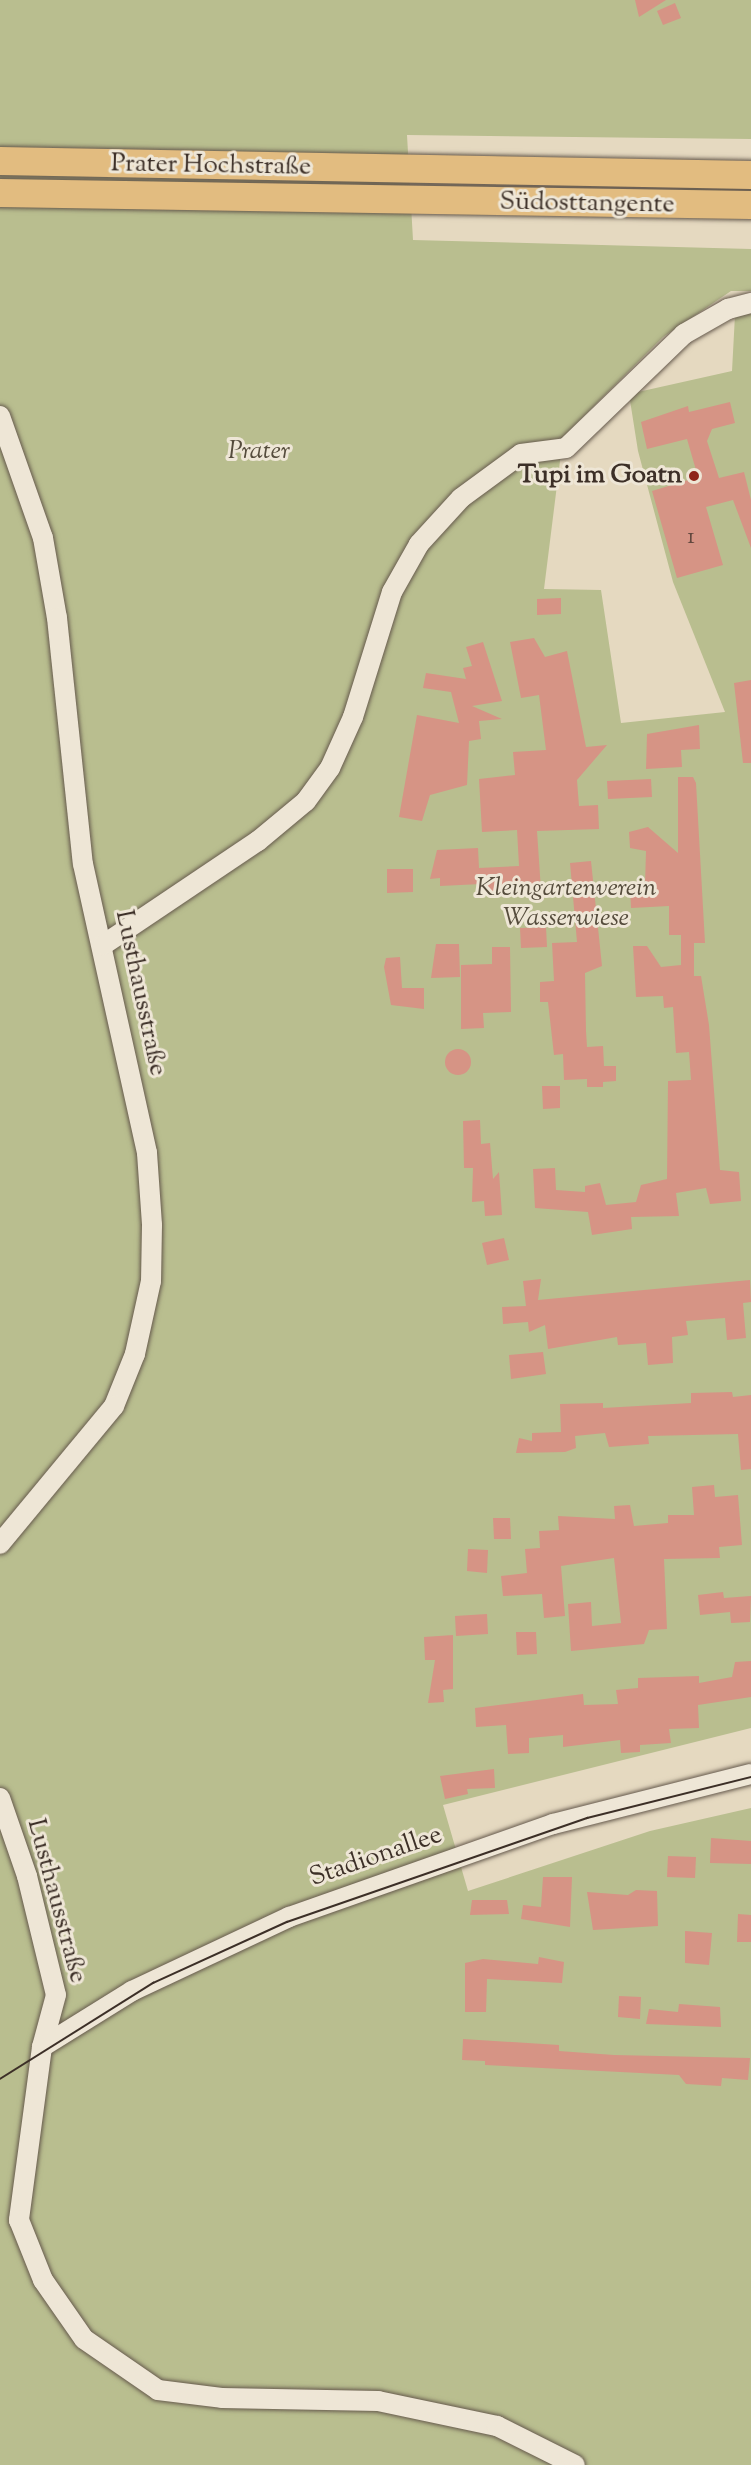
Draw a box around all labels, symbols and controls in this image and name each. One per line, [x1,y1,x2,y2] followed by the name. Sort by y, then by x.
[111,149,311,183] street label: Prater Hochstraße
[499,187,675,221] street label: Südosttangente
[228,436,290,468] park label: Prater
[518,460,682,492] place label: Tupi im Goatn
[687,469,701,483] marker: Tupi im Goatn
[687,526,695,552] house number: 1
[476,873,656,934] park label: Kleingartenverein Wasserwiese
[107,907,173,1079] street label: Lusthausstraße
[19,1816,93,1986] street label: Lusthausstraße
[306,1820,446,1894] street label: Stadionallee

